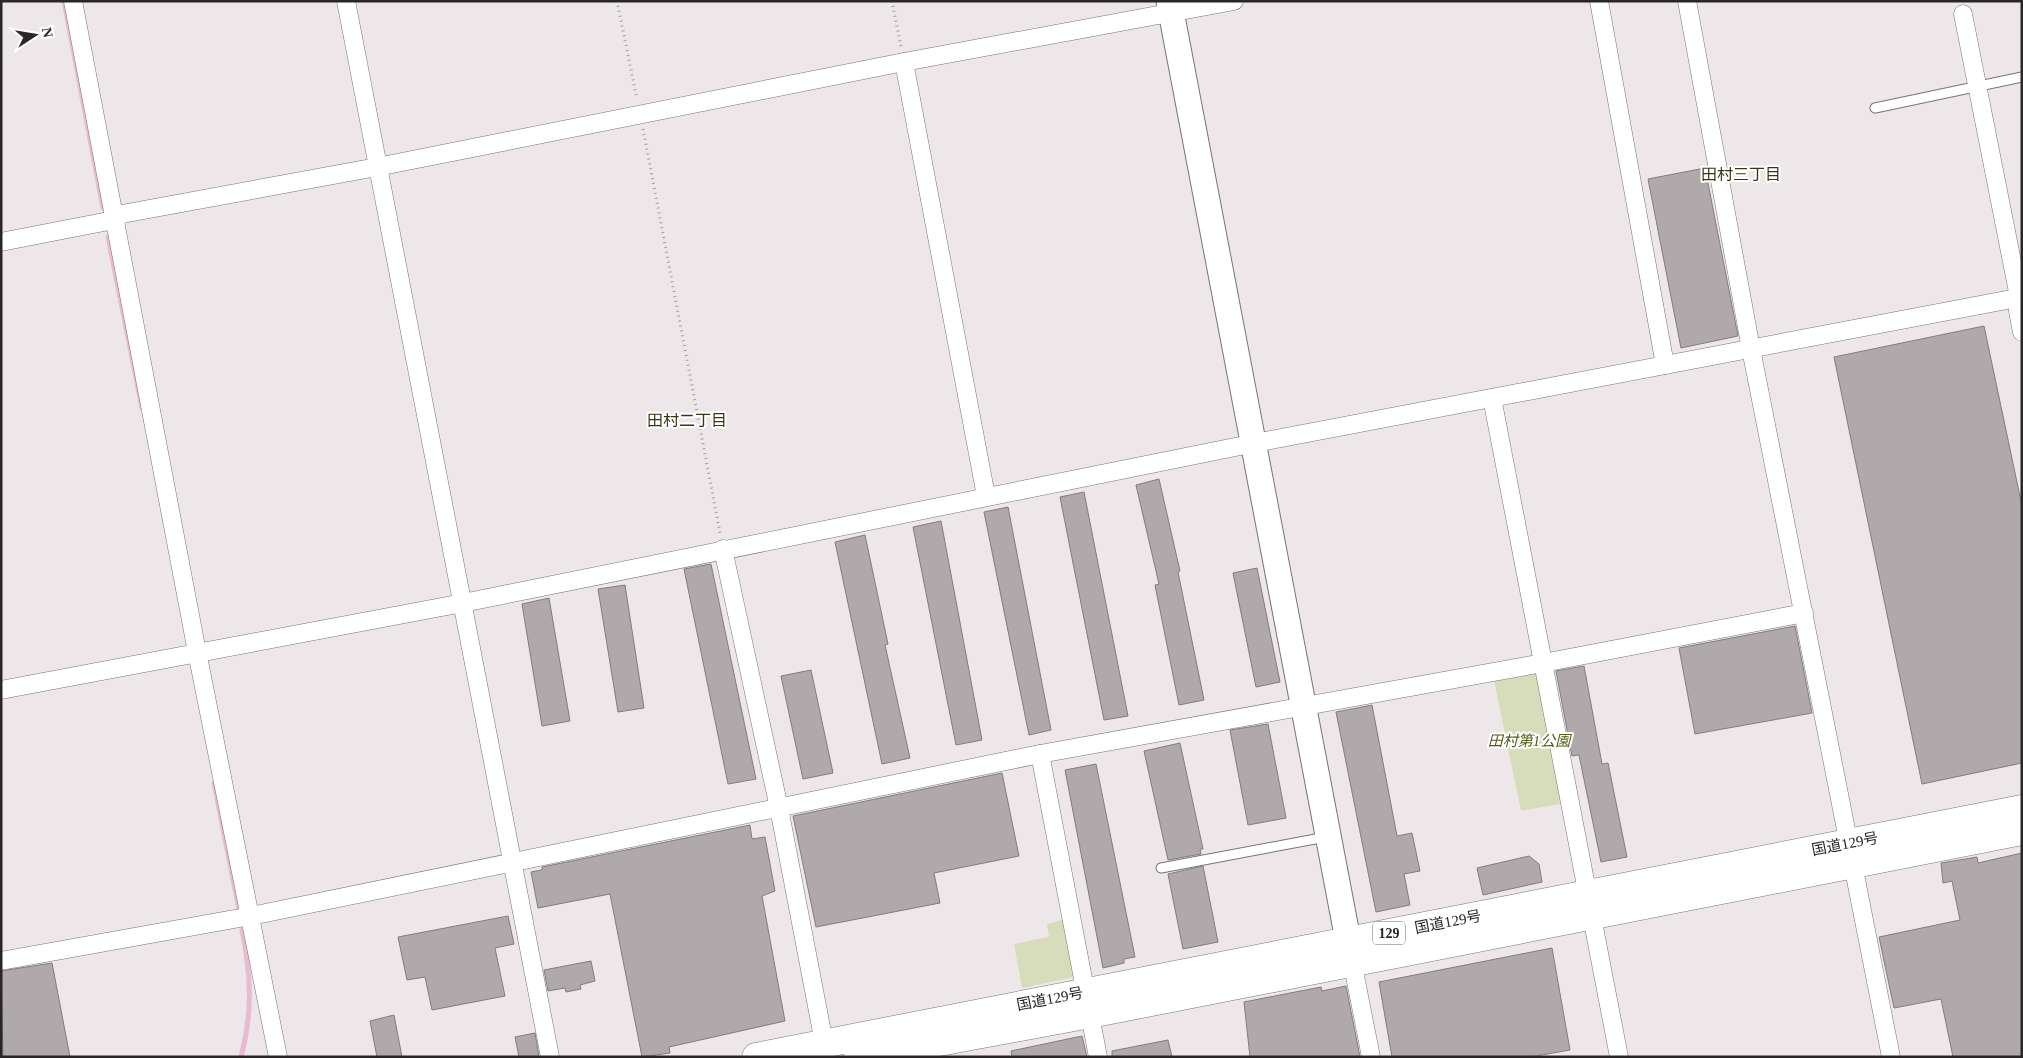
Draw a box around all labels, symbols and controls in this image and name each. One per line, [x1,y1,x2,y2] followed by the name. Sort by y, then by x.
[10,10,60,60] north arrow
[39,26,56,39] text: N
[1701,166,1781,183] district label: 田村三丁目
[647,412,727,429] district label: 田村二丁目
[1488,733,1572,749] park label: 田村第1公園
[1810,830,1880,858] street label: 国道129号
[1413,908,1483,936] street label: 国道129号
[1373,921,1405,944] road number: 129
[1015,985,1085,1013] street label: 国道129号

